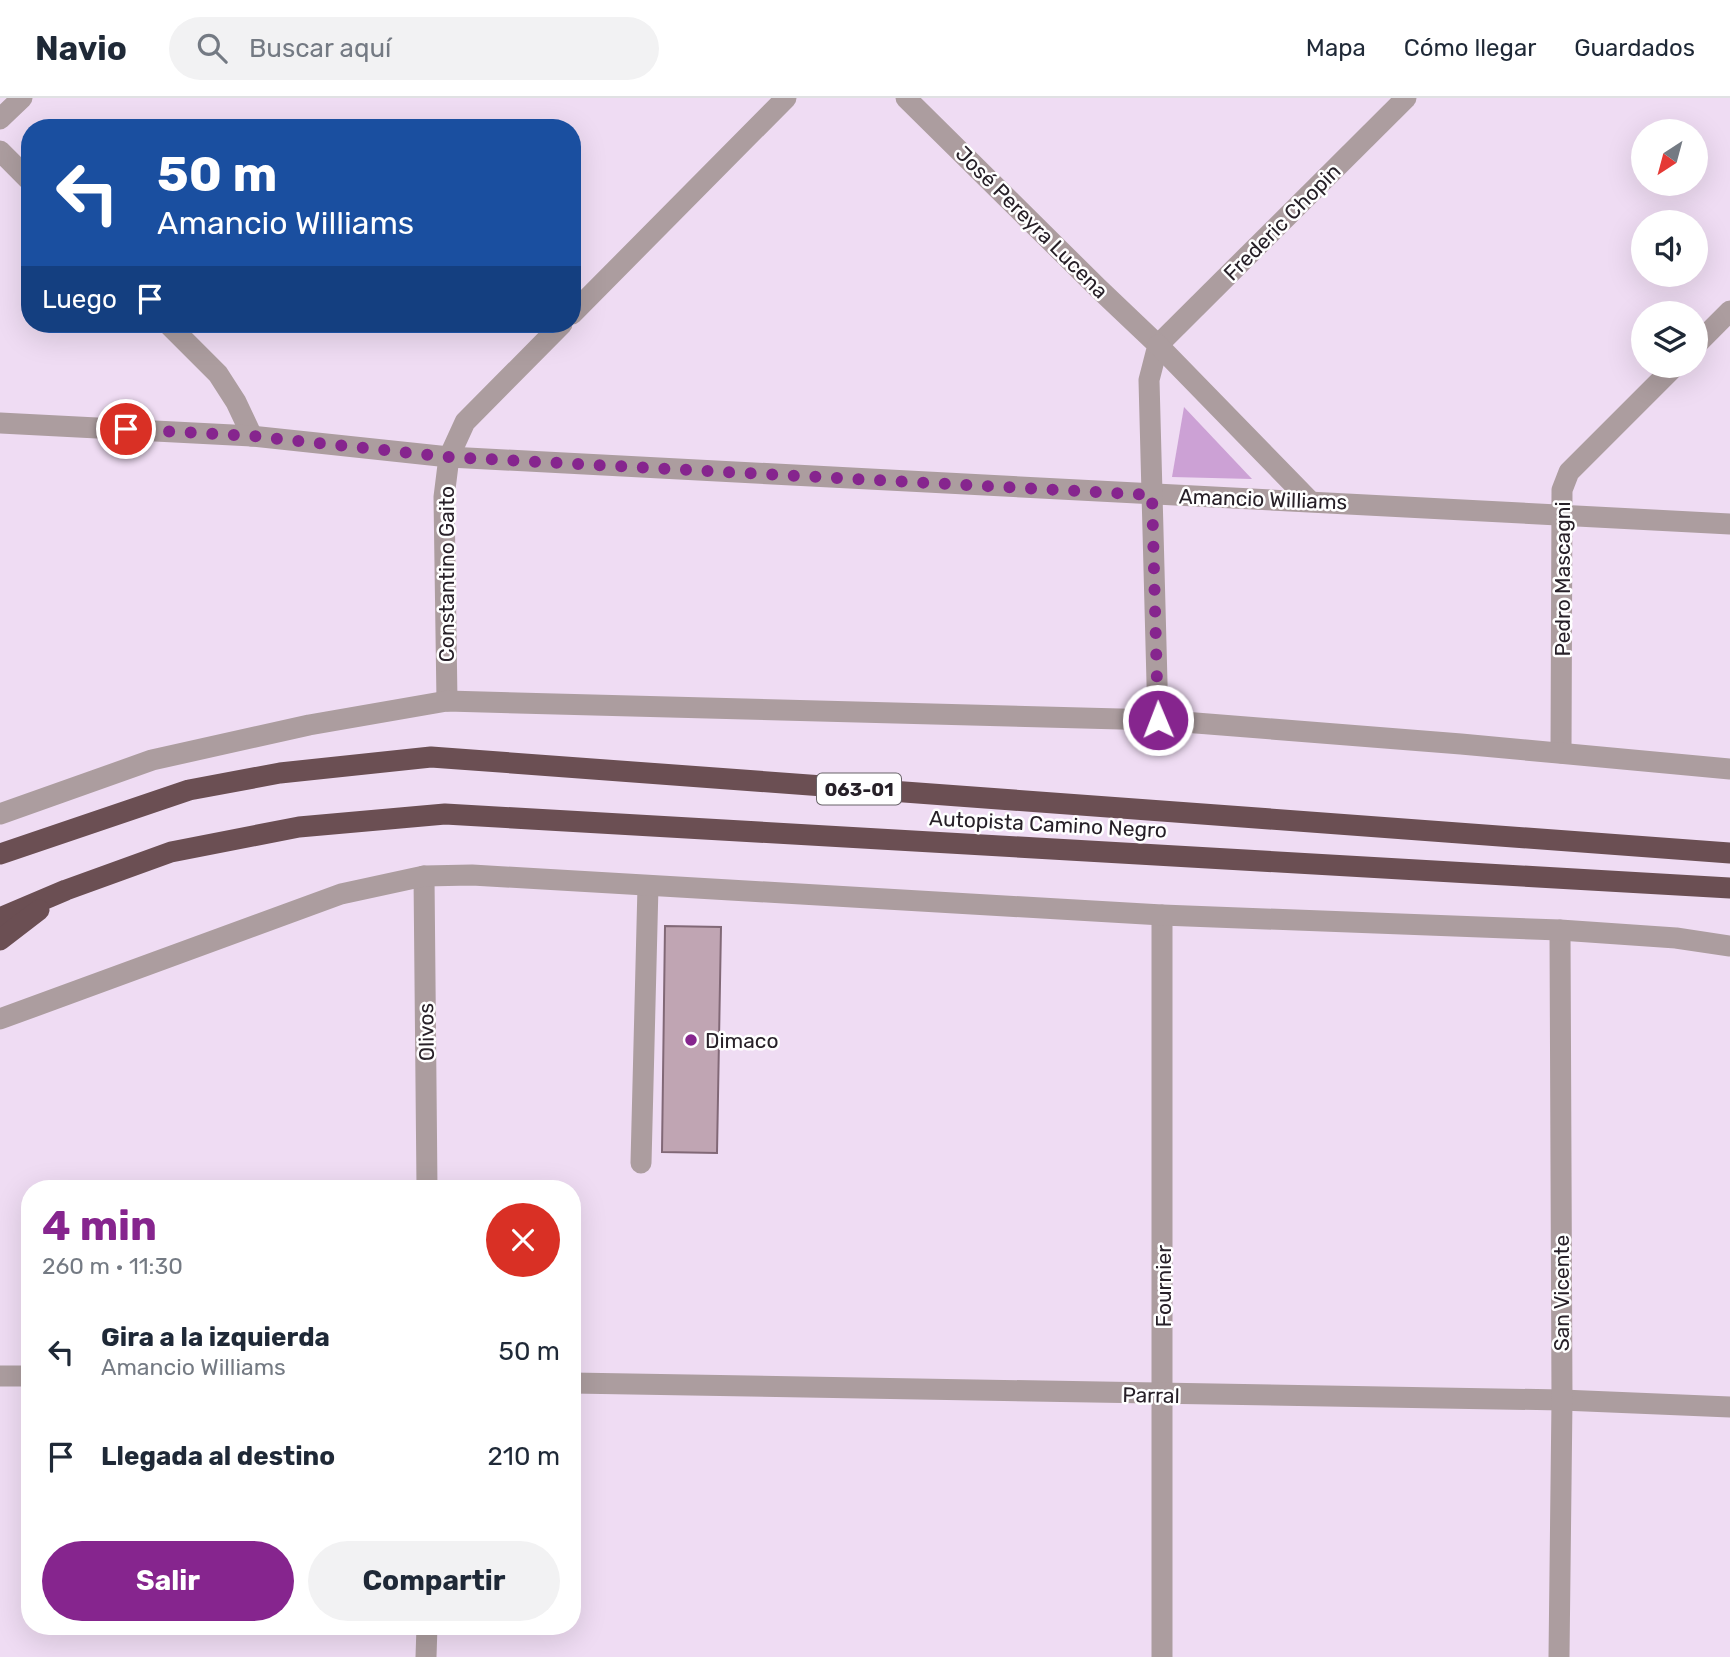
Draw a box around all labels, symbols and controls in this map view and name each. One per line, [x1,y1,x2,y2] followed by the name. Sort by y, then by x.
[169,17,659,80] search box
[35,29,127,68] text: Navio
[193,29,231,67] icon: search
[249,33,391,64] text: Buscar aquí
[1306,34,1366,62] text: Mapa
[1404,34,1536,62] text: Cómo llegar
[1574,34,1695,62] text: Guardados
[1631,119,1708,196] north arrow
[1631,119,1708,378] map controls
[951,141,1113,303] street label: José Pereyra Lucena
[157,145,277,203] text: 50 m
[42,147,133,238] icon: left
[1218,158,1346,286] street label: Frederic Chopin
[157,204,414,242] text: Amancio Williams
[1631,210,1708,287] button: sound
[131,280,169,318] icon: arrive
[42,284,117,315] text: Luego
[1631,301,1708,378] button: layers
[96,399,156,459] pin
[107,410,145,448] icon: arrive
[1178,484,1348,514] street label: Amancio Williams
[434,486,459,662] street label: Constantino Gaito
[1550,501,1575,657] street label: Pedro Mascagni
[1121,683,1195,757] position arrow
[817,774,901,804] road number: 063-01
[928,805,1168,843] street label: Autopista Camino Negro
[413,1003,439,1061] street label: Olivos
[705,1028,778,1053] place label: Dimaco
[683,1032,699,1048] marker: Dimaco
[42,1201,157,1251] text: 4 min
[486,1203,560,1277] button: close
[1549,1235,1574,1351] street label: San Vicente
[1151,1245,1176,1327] street label: Fournier
[42,1252,183,1280] text: 260 m · 11:30
[101,1322,330,1353] text: Gira a la izquierda
[42,1333,80,1371] icon: left
[499,1336,560,1367] text: 50 m
[101,1353,286,1381] text: Amancio Williams
[1122,1382,1180,1408] street label: Parral
[42,1438,80,1476] icon: arrive
[101,1441,335,1472] text: Llegada al destino
[488,1441,560,1472] text: 210 m
[42,1541,294,1621] button: Salir
[308,1541,560,1621] button: Compartir

